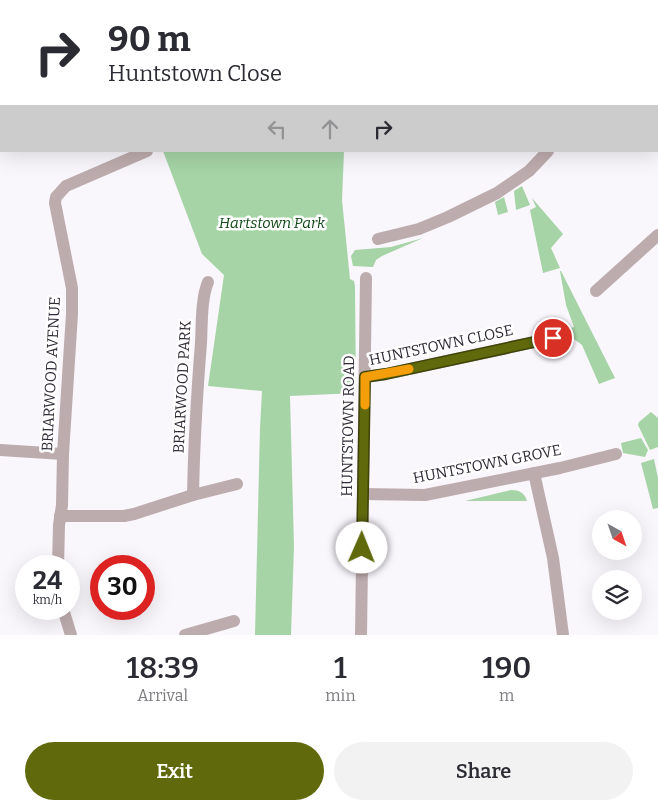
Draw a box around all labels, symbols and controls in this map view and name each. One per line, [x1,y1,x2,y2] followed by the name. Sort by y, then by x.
[108,18,191,60] text: 90 m
[25,20,90,85] icon: right
[108,60,282,87] text: Huntstown Close
[263,115,291,143] icon: left
[316,115,344,143] icon: ahead
[369,115,397,143] icon: right
[219,214,326,232] park label: Hartstown Park
[38,296,64,452] street label: BRIARWOOD AVENUE
[532,317,574,359] pin
[170,320,194,454] street label: BRIARWOOD PARK
[367,321,515,369] street label: HUNTSTOWN CLOSE
[539,324,567,352] icon: arrive
[338,355,358,497] street label: HUNTSTOWN ROAD
[411,441,563,487] street label: HUNTSTOWN GROVE
[592,510,642,560] north arrow
[592,510,642,620] map controls
[335,521,387,573] position arrow
[90,555,155,620] speed limit sign: 30
[33,566,62,596] text: 24
[592,570,642,620] button: layers
[33,593,62,607] text: km/h
[126,650,199,686] text: 18:39
[334,650,347,686] text: 1
[482,650,531,686] text: 190
[137,686,188,705] text: Arrival
[325,686,356,705] text: min
[499,686,514,705] text: m
[25,742,324,800] button: Exit
[334,742,633,800] button: Share

